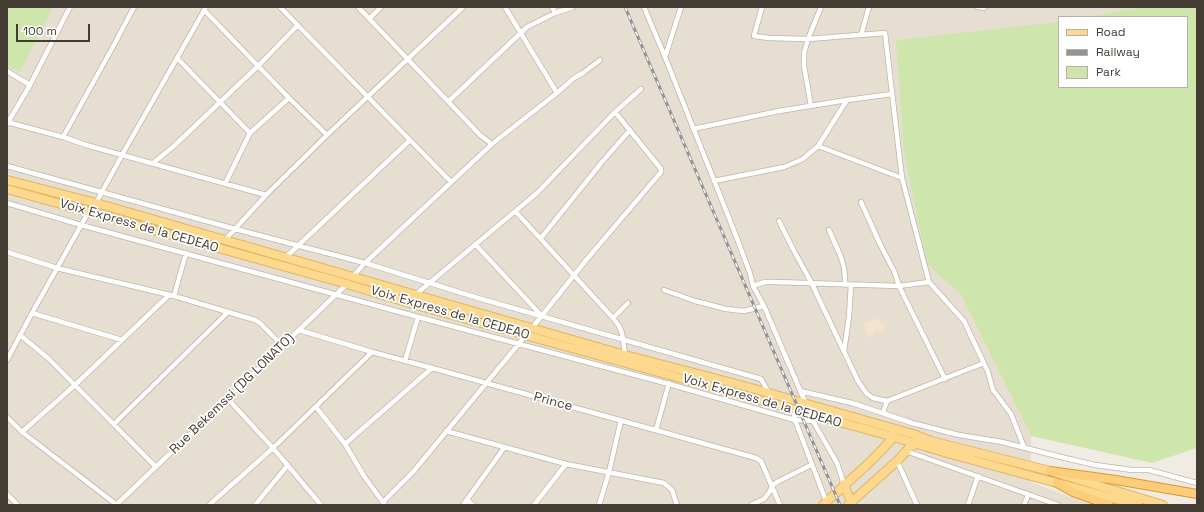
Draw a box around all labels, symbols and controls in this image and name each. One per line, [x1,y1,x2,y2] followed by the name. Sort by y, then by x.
[18,16,92,42] scale bar
[1058,16,1188,88] legend
[23,23,57,39] text: 100 m
[1096,24,1125,40] text: Road
[1096,44,1140,60] text: Railway
[1096,64,1121,80] text: Park
[58,196,220,256] street label: Voix Express de la CEDEAO
[369,283,531,343] street label: Voix Express de la CEDEAO
[167,330,297,458] street label: Rue Bekemssi (DG LONATO)
[681,371,843,431] street label: Voix Express de la CEDEAO
[532,389,574,415] street label: Prince

